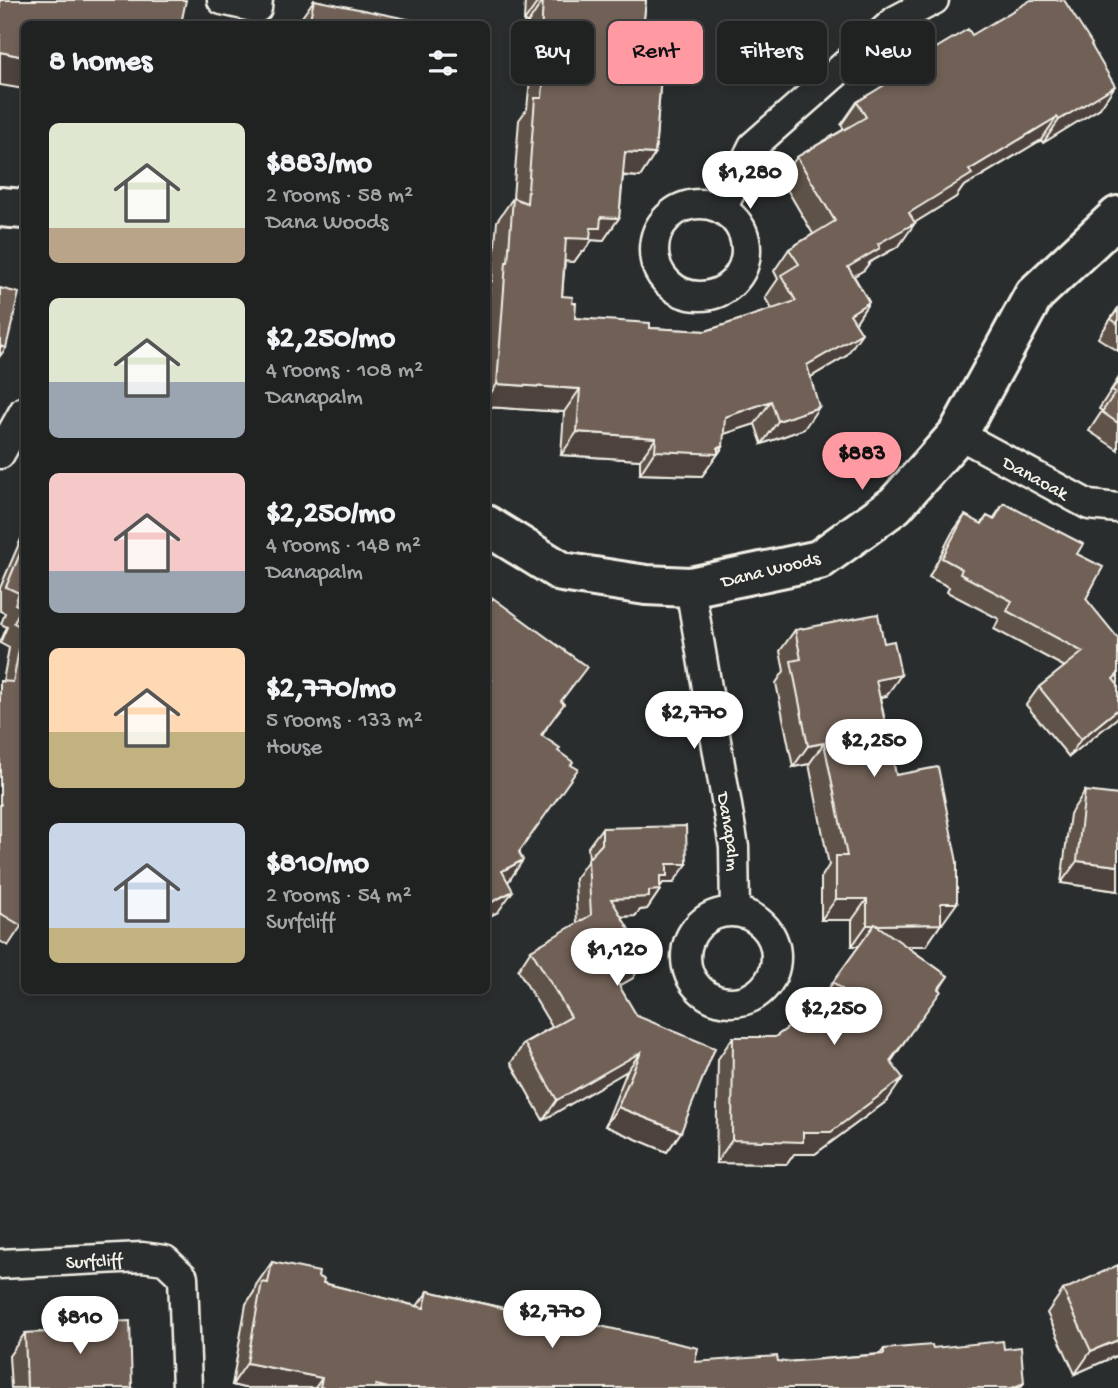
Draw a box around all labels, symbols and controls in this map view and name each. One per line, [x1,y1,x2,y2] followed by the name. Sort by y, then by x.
[511,21,594,84] chip: Buy
[608,21,703,84] chip: Rent
[717,21,827,84] chip: Filters
[841,21,935,84] chip: New
[424,44,462,82] icon: filters
[49,46,152,81] text: 8 homes
[266,148,372,183] text: $883/mo
[105,151,189,235] icon: home
[693,152,807,211] pin: $1,280
[718,160,782,187] text: $1,280
[266,183,413,210] text: 2 rooms · 58 m²
[266,210,388,237] text: Dana Woods
[266,323,395,358] text: $2,250/mo
[105,326,189,410] icon: home
[266,358,423,385] text: 4 rooms · 108 m²
[266,385,363,412] text: Danapalm
[821,433,903,492] pin: $883
[838,441,886,468] text: $883
[996,451,1073,507] street label: Danaoak
[266,498,395,533] text: $2,250/mo
[105,501,189,585] icon: home
[266,533,421,560] text: 4 rooms · 148 m²
[717,548,824,595] street label: Dana Woods
[266,560,363,587] text: Danapalm
[266,673,396,708] text: $2,770/mo
[105,676,189,760] icon: home
[637,692,751,751] pin: $2,770
[661,700,727,727] text: $2,770
[266,708,423,735] text: 5 rooms · 133 m²
[817,720,931,779] pin: $2,250
[841,728,907,755] text: $2,250
[266,735,322,762] text: House
[710,789,742,872] street label: Danapalm
[266,848,369,883] text: $810/mo
[105,851,189,935] icon: home
[266,883,412,910] text: 2 rooms · 54 m²
[266,910,335,937] text: Surfcliff
[560,928,674,988] pin: $1,120
[587,937,647,964] text: $1,120
[777,988,891,1047] pin: $2,250
[801,996,867,1023] text: $2,250
[65,1250,125,1276] street label: Surfcliff
[495,1290,609,1350] pin: $2,770
[39,1296,121,1356] pin: $810
[519,1299,585,1326] text: $2,770
[57,1305,103,1332] text: $810

